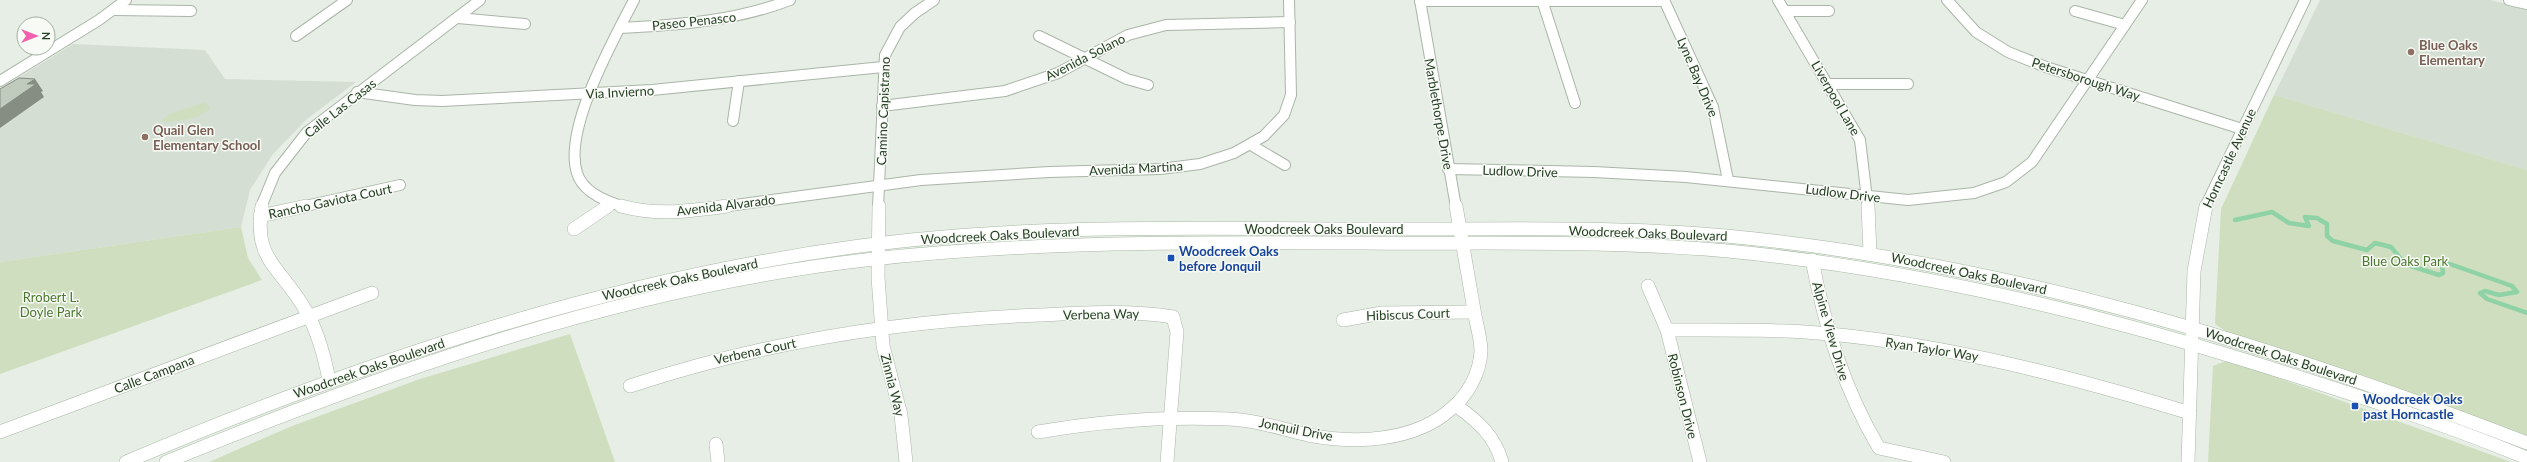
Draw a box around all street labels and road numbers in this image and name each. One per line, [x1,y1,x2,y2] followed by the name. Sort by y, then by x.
[651,9,737,33] street label: Paseo Penasco
[1042,30,1128,84] street label: Avenida Solano
[1674,35,1722,119] street label: Lyne Bay Drive
[2030,54,2142,104] street label: Petersborough Way
[873,57,893,165] street label: Camino Capistrano
[1421,57,1457,171] street label: Marblethorpe Drive
[1808,58,1864,138] street label: Liverpool Lane
[301,75,379,141] street label: Calle Las Casas
[585,82,655,102] street label: Via Invierno
[2199,106,2259,210] street label: Horncastle Avenue
[1089,158,1183,178] street label: Avenida Martina
[1482,162,1558,180] street label: Ludlow Drive
[267,180,394,222] street label: Rancho Gaviota Court
[1805,180,1882,206] street label: Ludlow Drive
[676,191,776,219] street label: Avenida Alvarado
[1245,221,1403,237] street label: Woodcreek Oaks Boulevard
[1568,222,1728,244] street label: Woodcreek Oaks Boulevard
[920,223,1080,247] street label: Woodcreek Oaks Boulevard
[1890,249,2048,297] street label: Woodcreek Oaks Boulevard
[601,255,759,303] street label: Woodcreek Oaks Boulevard
[1809,280,1853,382] street label: Alpine View Drive
[1063,305,1140,323] street label: Verbena Way
[1366,305,1451,323] street label: Hibiscus Court
[2203,324,2359,388] street label: Woodcreek Oaks Boulevard
[713,334,798,367] street label: Verbena Court
[1884,334,1980,364] street label: Ryan Taylor Way
[291,335,447,401] street label: Woodcreek Oaks Boulevard
[112,351,196,397] street label: Calle Campana
[878,352,909,418] street label: Zinnia Way
[1665,352,1701,440] street label: Robinson Drive
[1258,414,1334,444] street label: Jonquil Drive

